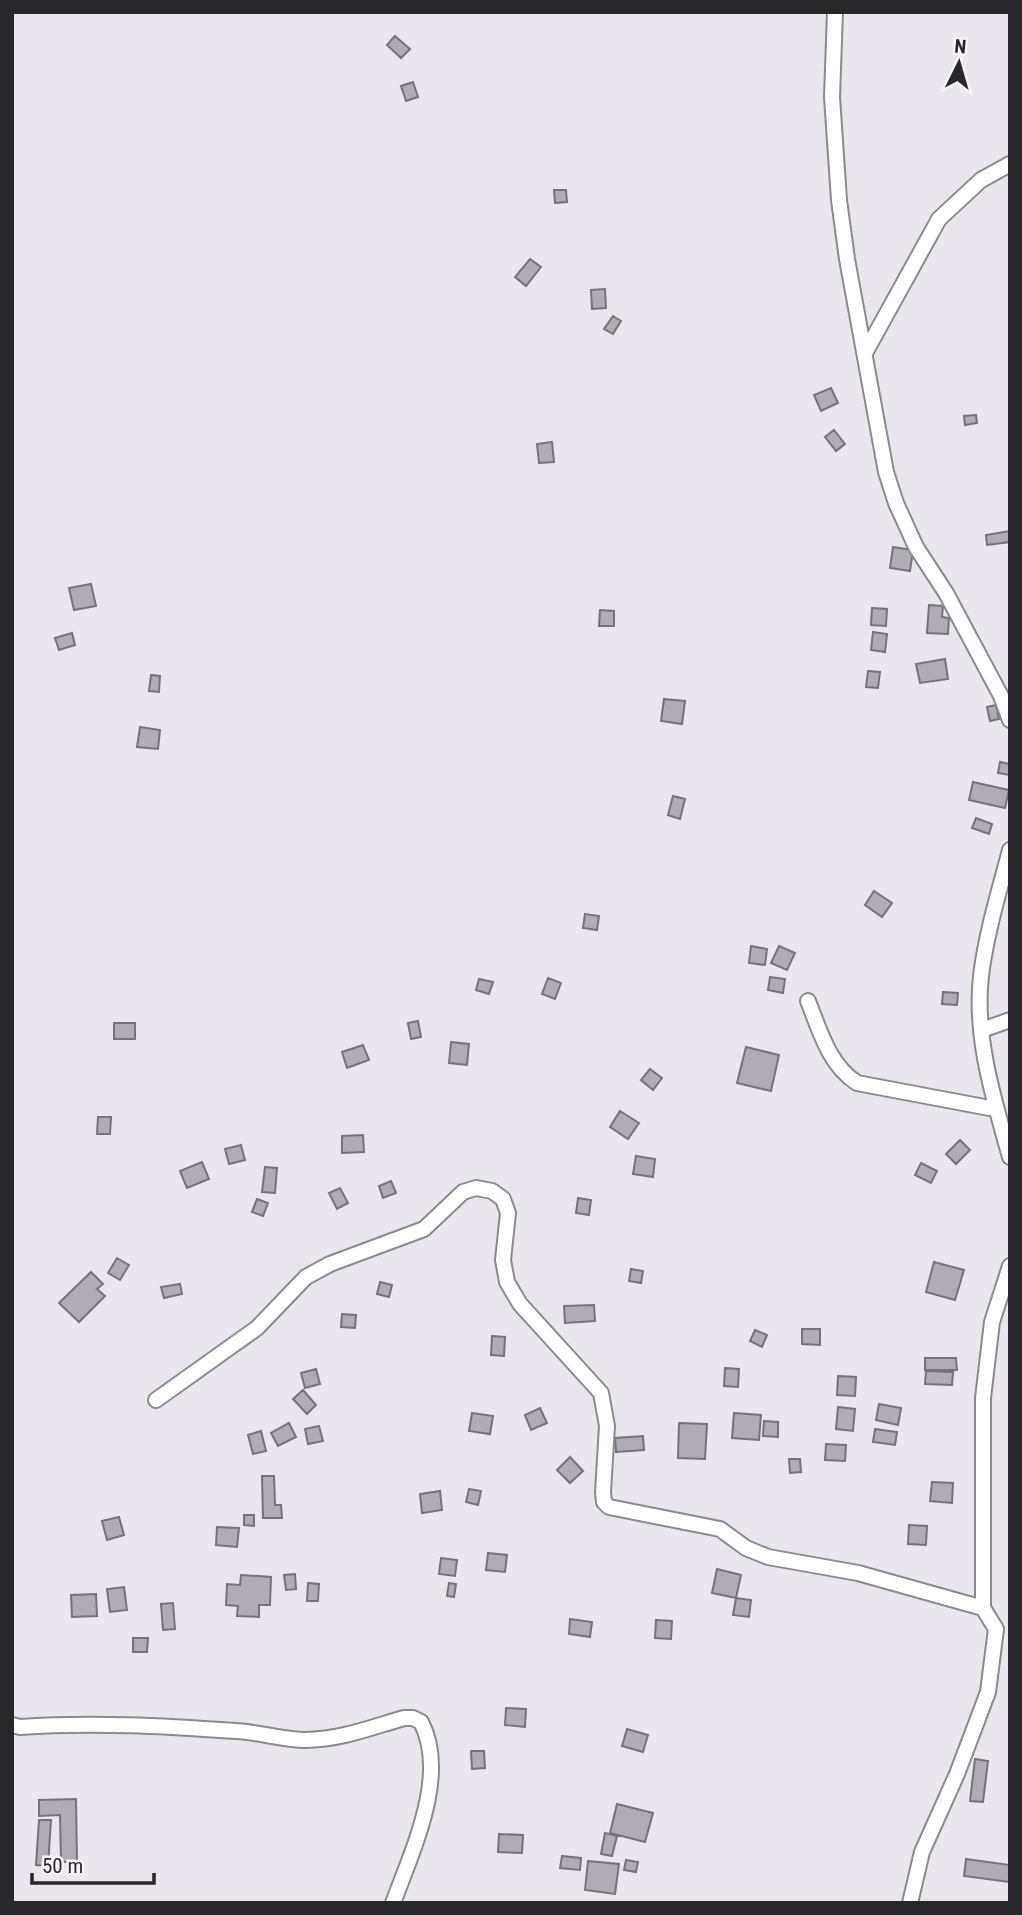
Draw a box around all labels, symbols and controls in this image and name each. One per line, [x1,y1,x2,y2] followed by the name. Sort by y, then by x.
[924,28,994,98] north arrow
[954,35,967,59] text: N
[32,1842,154,1886] scale bar
[42,1854,83,1878] text: 50 m

